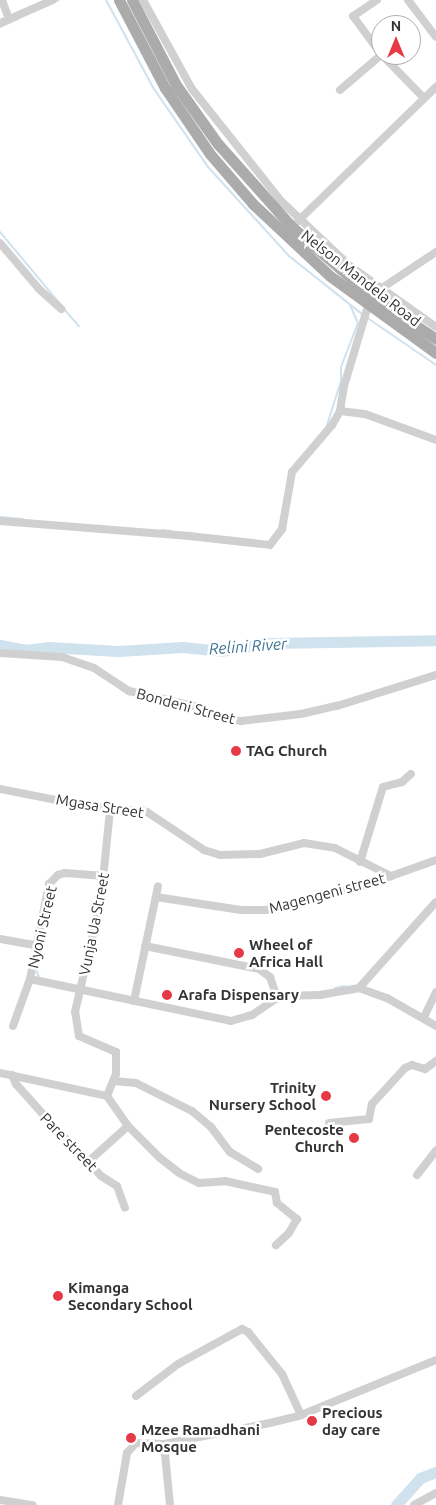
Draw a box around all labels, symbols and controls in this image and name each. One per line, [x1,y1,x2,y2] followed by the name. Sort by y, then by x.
[371,15,421,65] north arrow
[391,18,401,34] text: N
[298,226,424,330] street label: Nelson Mandela Road
[208,634,288,658] water label: Relini River
[135,684,237,728] street label: Bondeni Street
[246,742,327,760] place label: TAG Church
[230,745,242,757] marker: TAG Church
[55,790,145,822] street label: Mgasa Street
[267,869,387,917] street label: Magengeni street
[75,871,113,977] street label: Vunja Ua Street
[24,884,60,970] street label: Nyoni Street
[249,935,323,970] place label: Wheel of Africa Hall
[233,947,245,959] marker: Wheel of Africa Hall
[178,986,299,1004] place label: Arafa Dispensary
[160,988,174,1002] marker: Arafa Dispensary
[209,1078,316,1113] place label: Trinity Nursery School
[320,1090,332,1102] marker: Trinity Nursery School
[37,1109,101,1175] street label: Pare street
[264,1120,344,1155] place label: Pentecoste Church
[348,1132,360,1144] marker: Pentecoste Church
[68,1278,193,1313] place label: Kimanga Secondary School
[52,1290,64,1302] marker: Kimanga Secondary School
[322,1403,383,1438] place label: Precious day care
[306,1415,318,1427] marker: Precious day care
[141,1420,260,1455] place label: Mzee Ramadhani Mosque
[125,1432,137,1444] marker: Mzee Ramadhani Mosque

